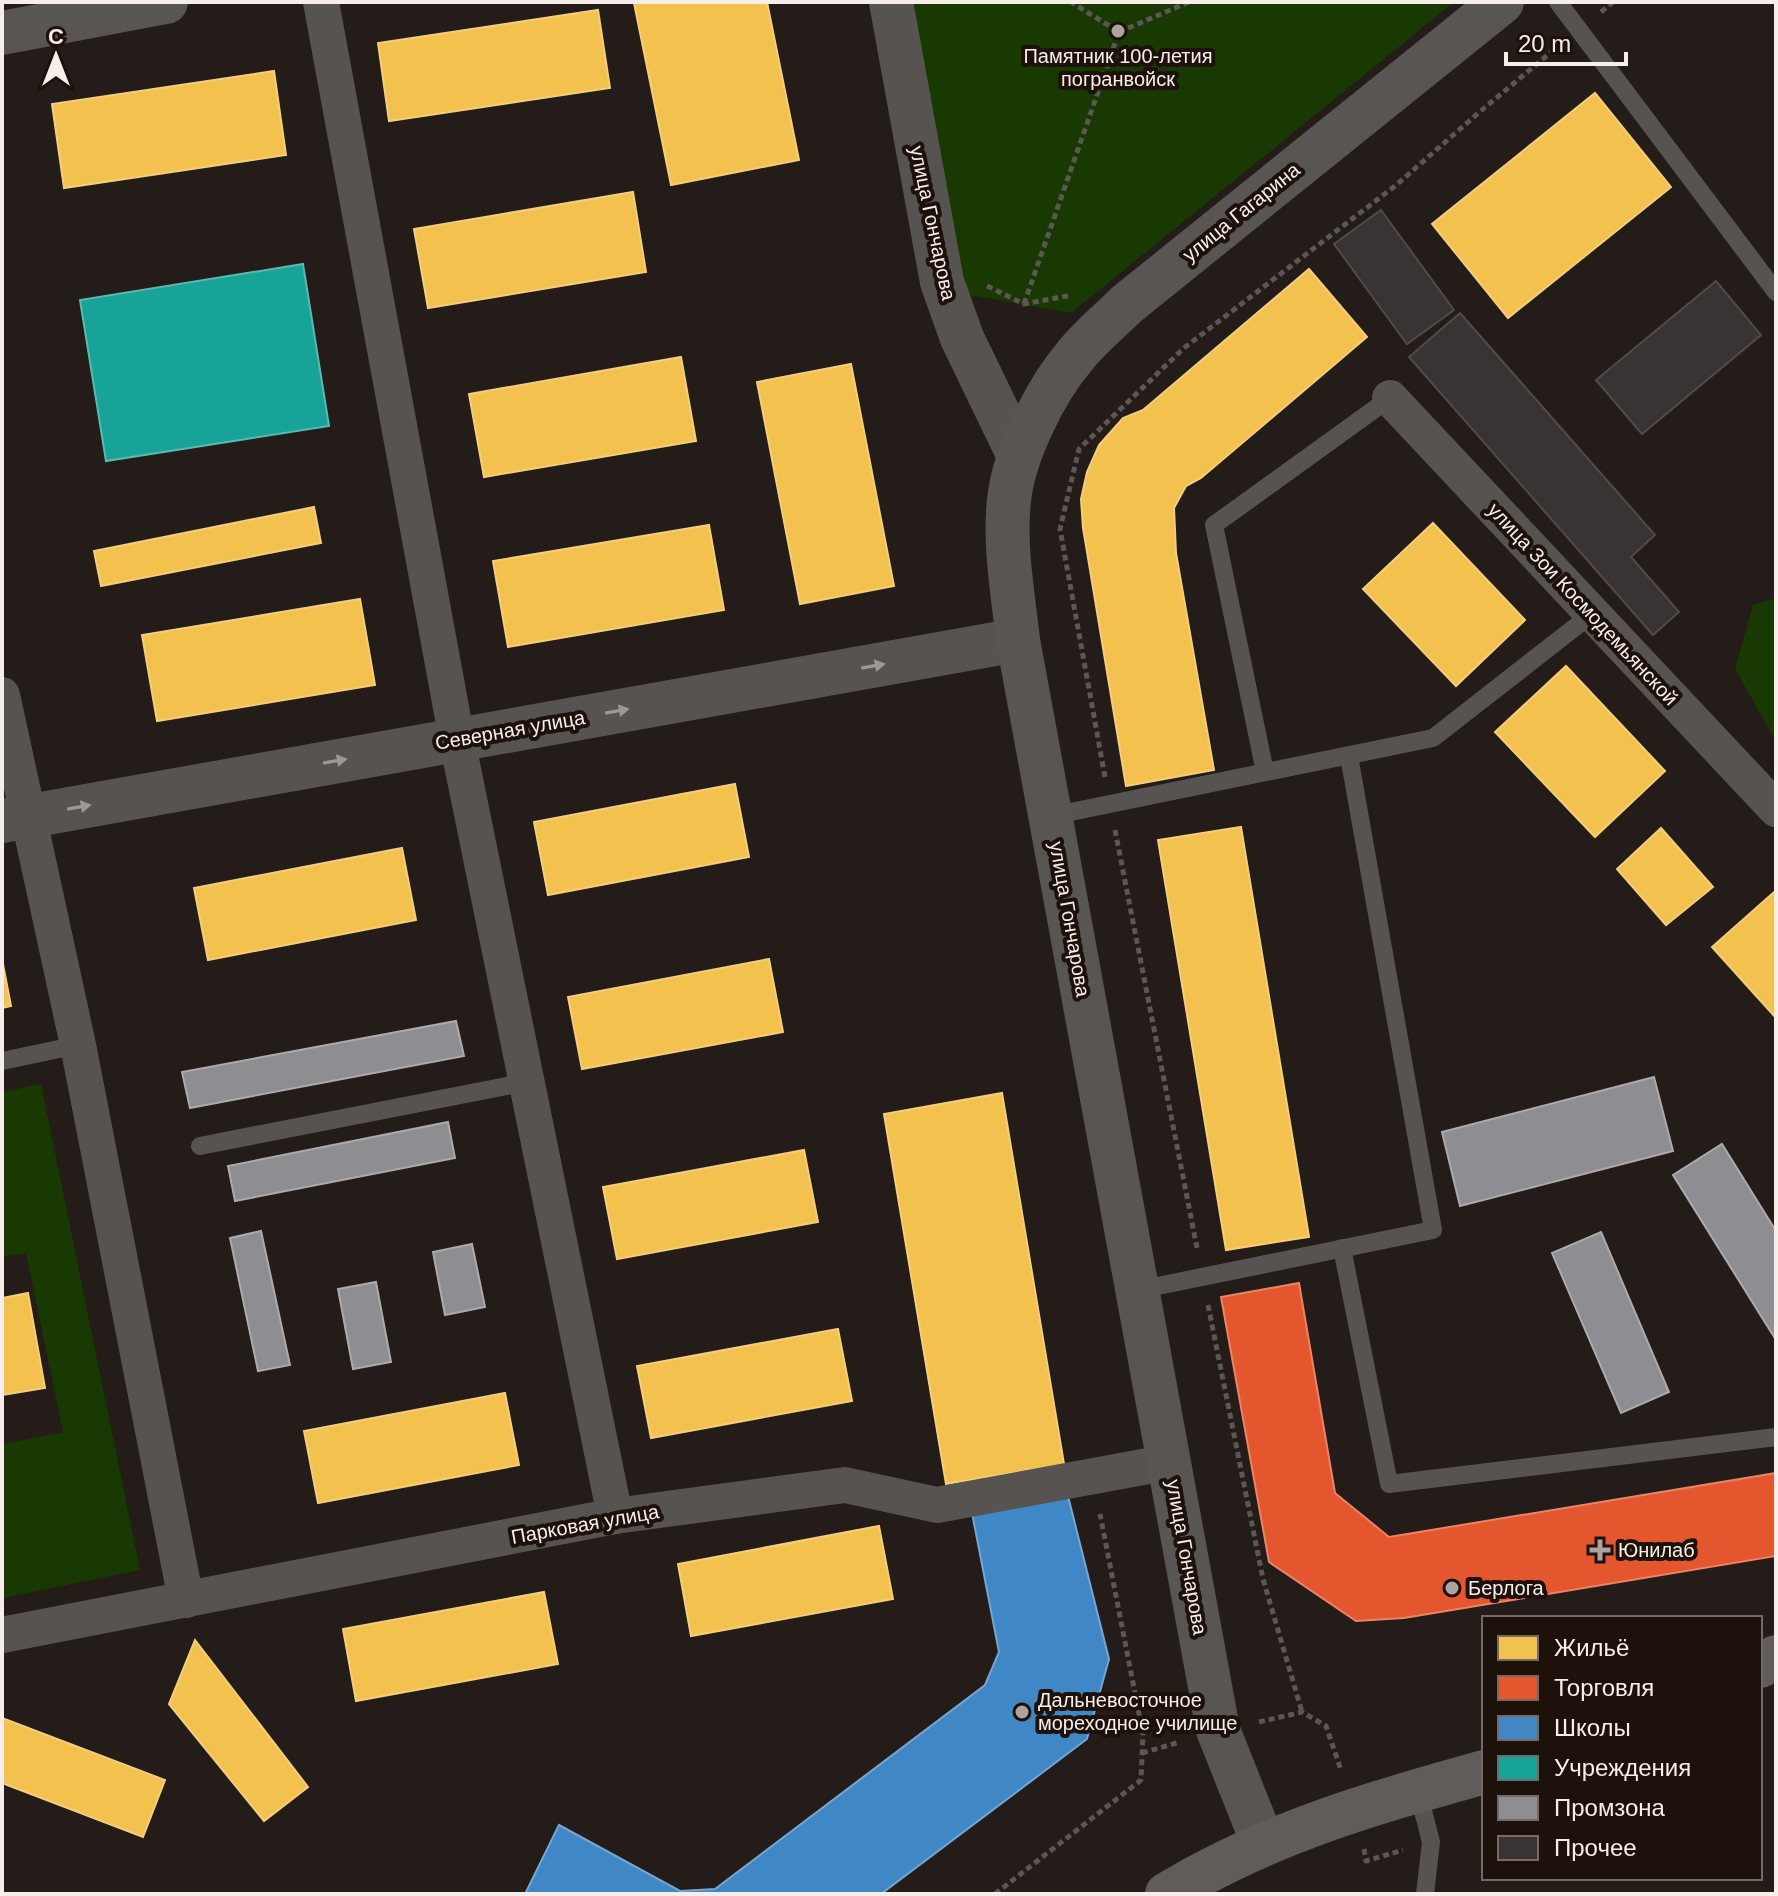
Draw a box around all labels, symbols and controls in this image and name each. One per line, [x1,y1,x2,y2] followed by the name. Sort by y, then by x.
[16,16,96,96] north arrow
[1506,16,1626,66] scale bar
[1109,22,1127,40] marker: Памятник 100-летия погранвойск
[48,24,64,49] text: С
[1518,30,1571,57] text: 20 m
[1023,45,1213,90] place label: Памятник 100-летия погранвойск
[906,144,960,303] street label: улица Гончарова
[1178,158,1304,266] street label: улица Гагарина
[1484,499,1682,709] street label: улица Зои Космодемьянской
[860,659,885,671] one-way arrow
[604,705,629,717] one-way arrow
[433,706,587,754] street label: Северная улица
[323,755,348,767] one-way arrow
[67,800,92,812] one-way arrow
[1045,840,1095,999] street label: улица Гончарова
[1162,1478,1212,1637] street label: улица Гончарова
[509,1500,661,1548] street label: Парковая улица
[1589,1539,1611,1561] marker: Юнилаб
[1618,1539,1695,1561] place label: Юнилаб
[1468,1577,1545,1599] place label: Берлога
[1443,1579,1461,1597] marker: Берлога
[1482,1616,1762,1880] legend
[1554,1634,1629,1661] text: Жильё
[1554,1674,1654,1701] text: Торговля
[1038,1689,1237,1734] place label: Дальневосточное мореходное училище
[1013,1703,1031,1721] marker: Дальневосточное мореходное училище
[1554,1714,1631,1741] text: Школы
[1554,1754,1691,1781] text: Учреждения
[1554,1794,1666,1821] text: Промзона
[1554,1834,1637,1861] text: Прочее

